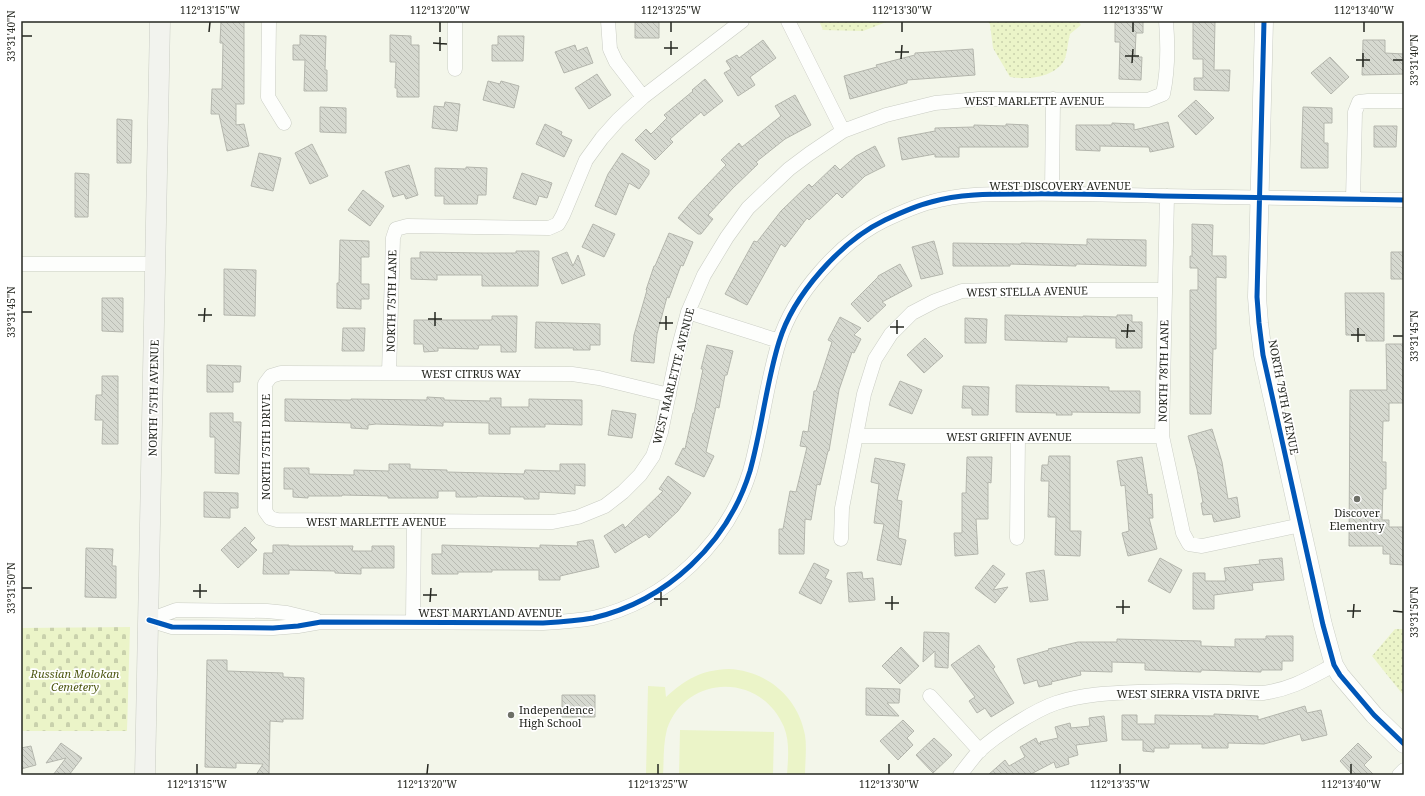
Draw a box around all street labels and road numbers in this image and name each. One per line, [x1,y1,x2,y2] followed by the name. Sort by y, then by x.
[964,93,1104,108] street label: WEST MARLETTE AVENUE
[989,178,1131,193] street label: WEST DISCOVERY AVENUE
[383,250,399,352] street label: NORTH 75TH LANE
[966,282,1088,300] street label: WEST STELLA AVENUE
[649,306,697,446] street label: WEST MARLETTE AVENUE
[1155,320,1171,422] street label: NORTH 78TH LANE
[1265,338,1303,456] street label: NORTH 79TH AVENUE
[144,339,162,457] street label: NORTH 75TH AVENUE
[421,366,521,381] street label: WEST CITRUS WAY
[258,394,273,500] street label: NORTH 75TH DRIVE
[946,429,1072,444] street label: WEST GRIFFIN AVENUE
[306,514,446,529] street label: WEST MARLETTE AVENUE
[418,605,562,620] street label: WEST MARYLAND AVENUE
[1116,686,1260,701] street label: WEST SIERRA VISTA DRIVE

